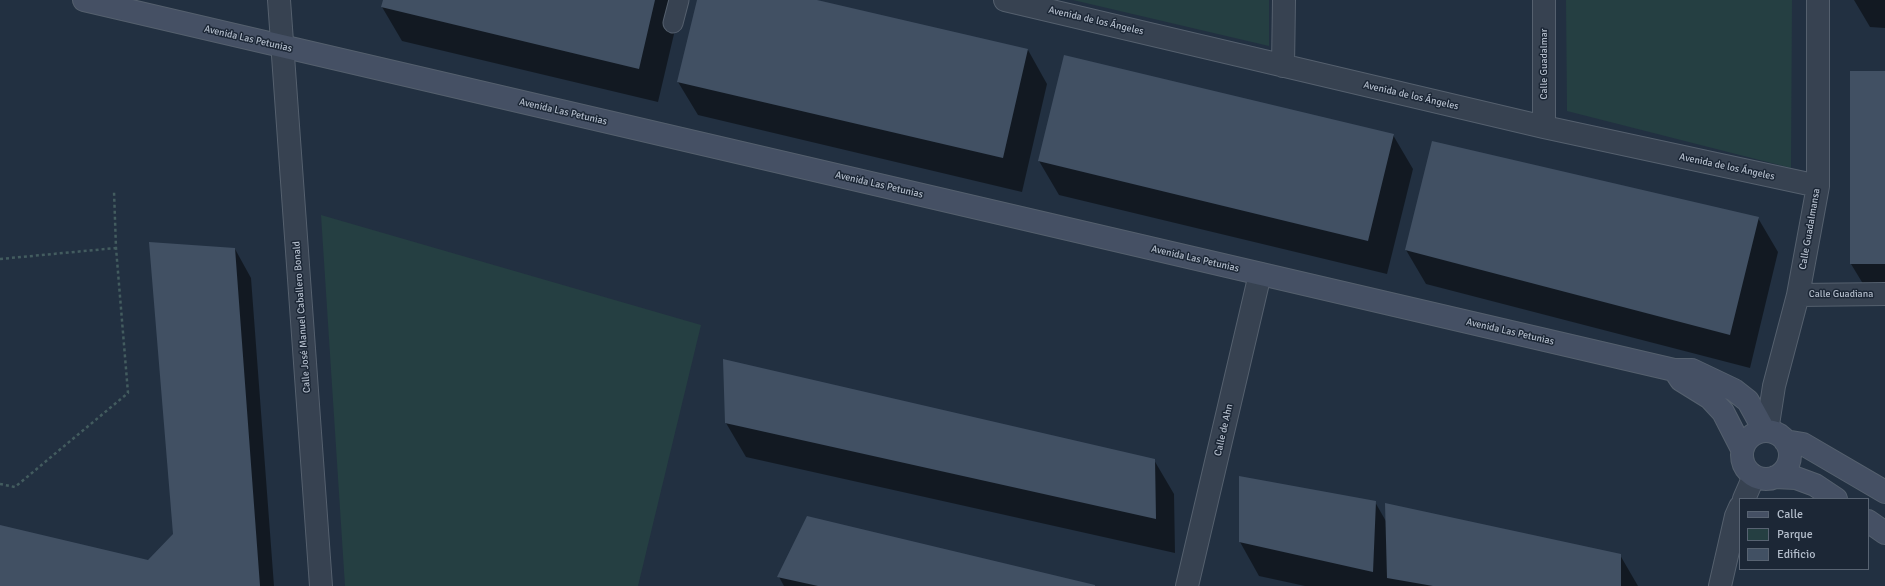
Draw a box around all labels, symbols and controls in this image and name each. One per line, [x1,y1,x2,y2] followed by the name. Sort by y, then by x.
[1047,4,1145,38] street label: Avenida de los Ángeles
[203,23,293,55] street label: Avenida Las Petunias
[1538,29,1550,99] street label: Calle Guadalmar
[1362,79,1460,113] street label: Avenida de los Ángeles
[518,96,608,128] street label: Avenida Las Petunias
[1678,151,1776,183] street label: Avenida de los Ángeles
[834,169,924,201] street label: Avenida Las Petunias
[1797,188,1823,270] street label: Calle Guadalmansa
[291,241,313,393] street label: Calle José Manuel Caballero Bonald
[1150,243,1240,275] street label: Avenida Las Petunias
[1809,288,1873,300] street label: Calle Guadiana
[1465,316,1555,348] street label: Avenida Las Petunias
[1212,403,1236,457] street label: Calle de Ahn
[1739,498,1869,570] legend
[1777,507,1803,522] text: Calle
[1777,527,1813,542] text: Parque
[1777,547,1815,562] text: Edificio

